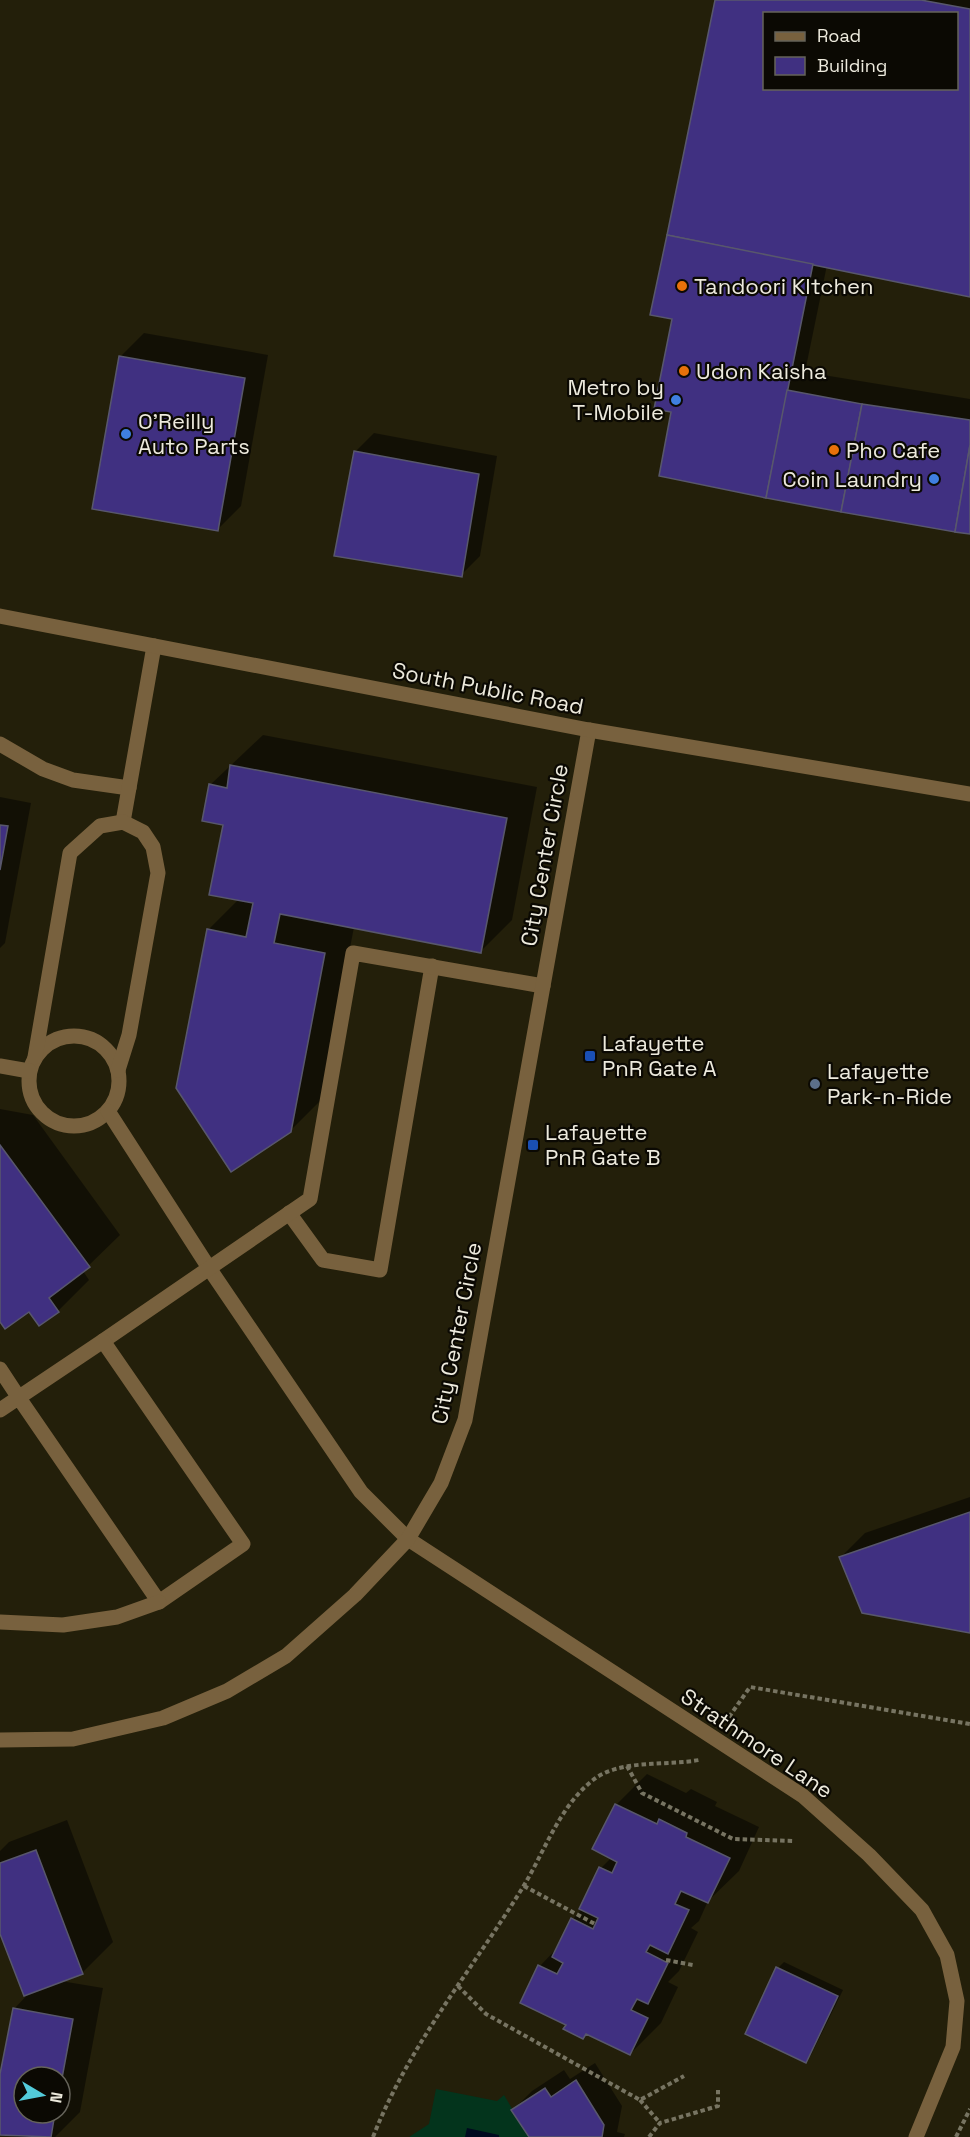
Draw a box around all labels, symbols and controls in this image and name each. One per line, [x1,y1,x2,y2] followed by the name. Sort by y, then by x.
[763,12,958,90] legend
[817,24,861,47] text: Road
[817,54,887,77] text: Building
[694,272,874,300] place label: Tandoori KItchen
[675,279,689,293] marker: Tandoori KItchen
[696,357,827,385] place label: Udon Kaisha
[677,364,691,378] marker: Udon Kaisha
[567,373,664,426] place label: Metro by T-Mobile
[669,393,683,407] marker: Metro by T-Mobile
[138,407,250,460] place label: O'Reilly Auto Parts
[119,427,133,441] marker: O'Reilly Auto Parts
[846,436,940,464] place label: Pho Cafe
[827,443,841,457] marker: Pho Cafe
[782,465,922,493] place label: Coin Laundry
[927,472,941,486] marker: Coin Laundry
[390,656,586,720] street label: South Public Road
[514,762,574,948] street label: City Center Circle
[602,1029,717,1082] place label: Lafayette PnR Gate A
[583,1049,597,1063] marker: Lafayette PnR Gate A
[827,1057,952,1110] place label: Lafayette Park-n-Ride
[808,1077,822,1091] marker: Lafayette Park-n-Ride
[545,1118,661,1171] place label: Lafayette PnR Gate B
[526,1138,540,1152] marker: Lafayette PnR Gate B
[425,1240,487,1426] street label: City Center Circle
[676,1682,838,1804] street label: Strathmore Lane
[12,2065,72,2125] north arrow
[45,2090,68,2105] text: N

